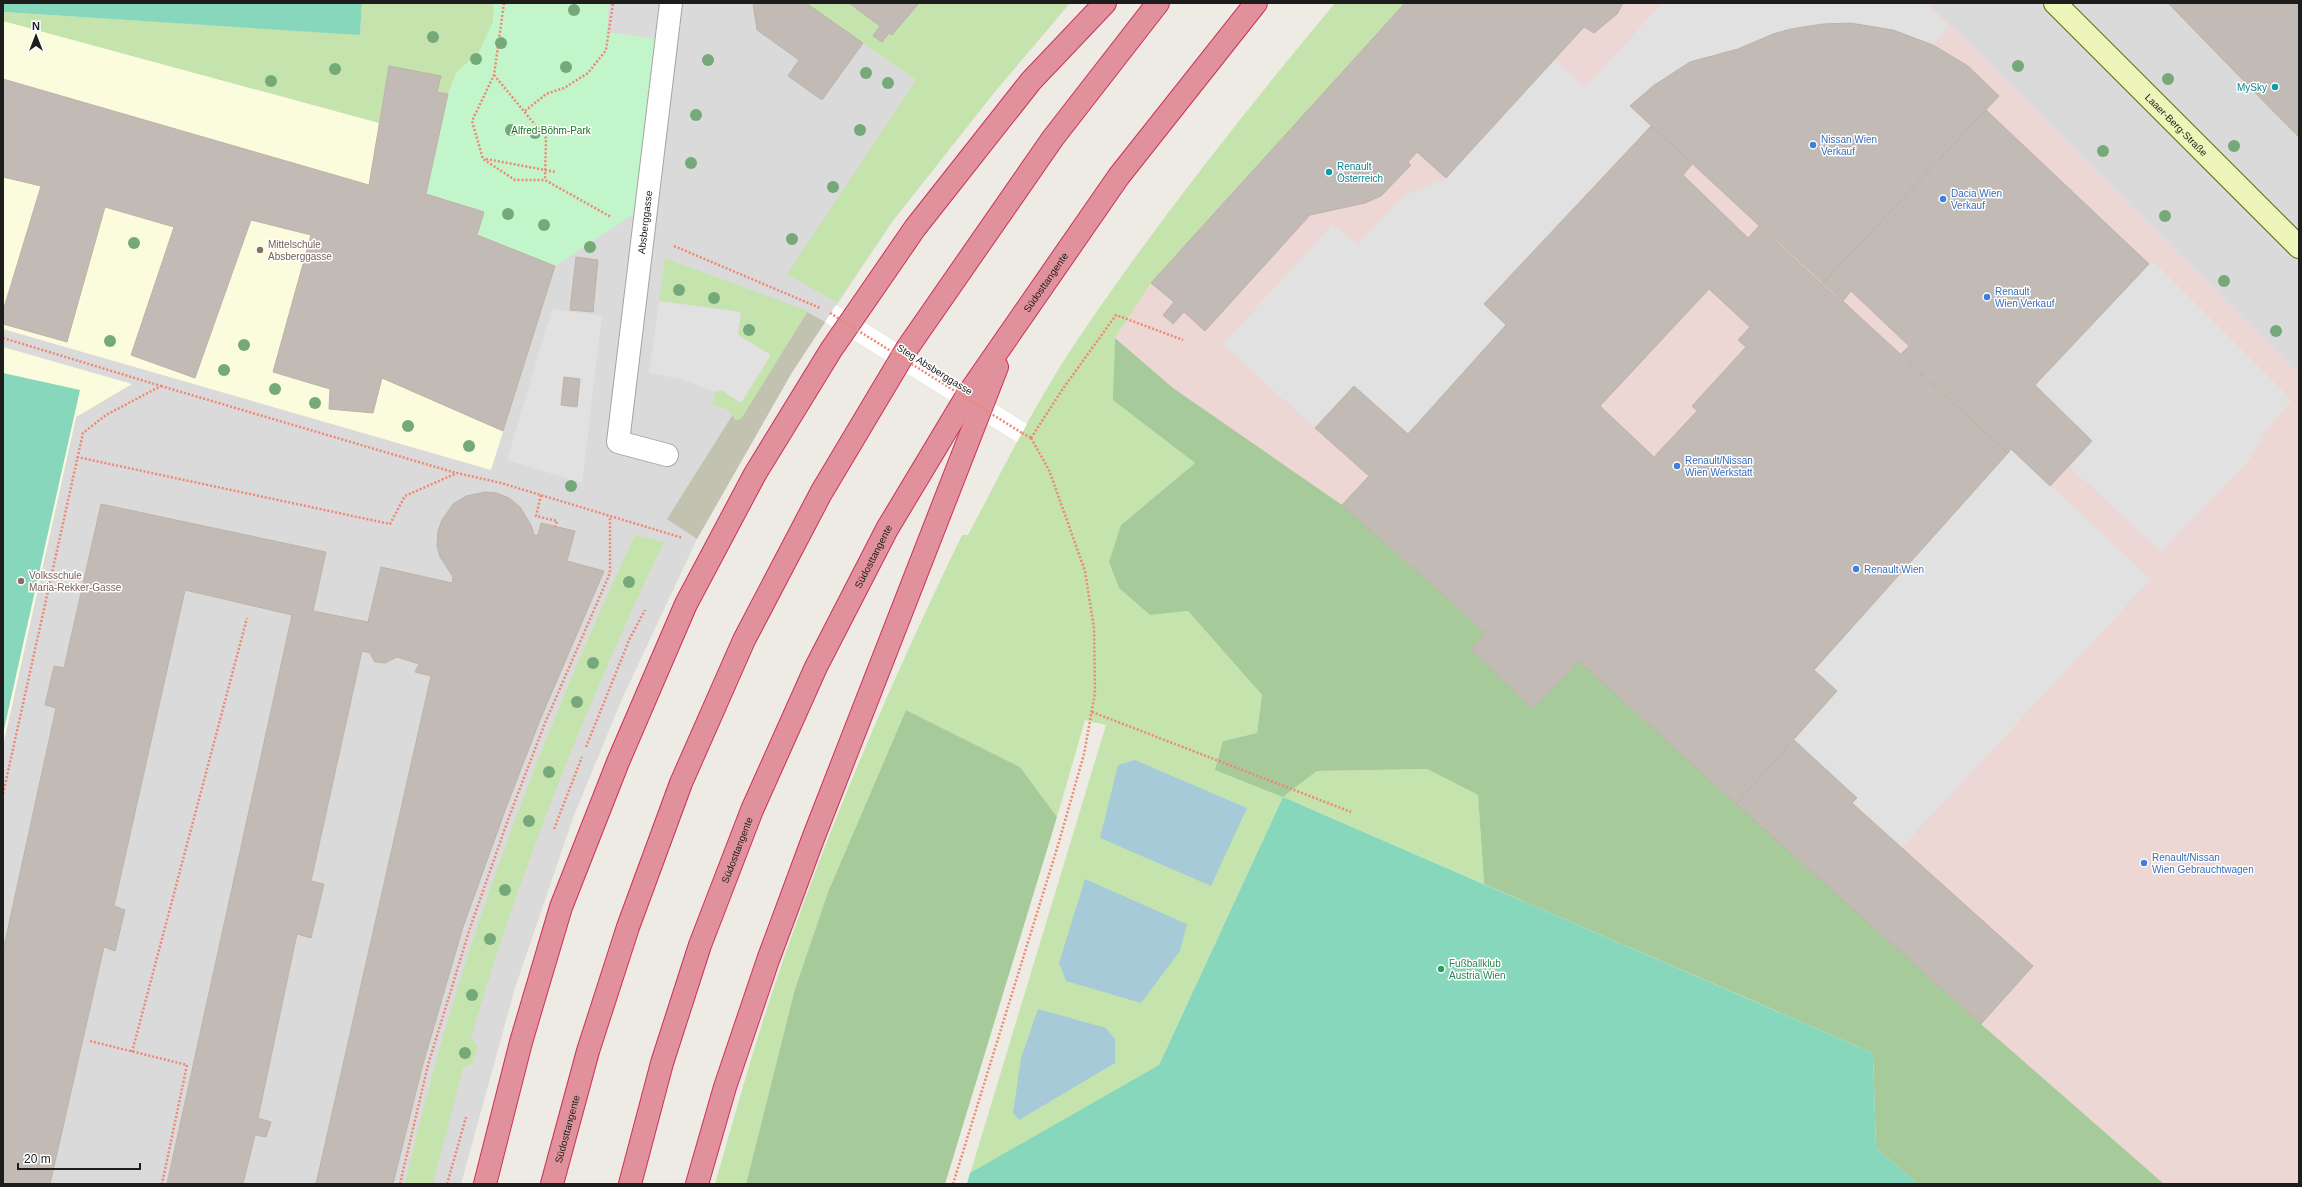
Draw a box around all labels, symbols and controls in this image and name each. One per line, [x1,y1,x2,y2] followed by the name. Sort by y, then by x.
[16,16,56,56] north arrow
[32,20,40,32] text: N
[2237,82,2267,93] place label: MySky
[2270,82,2280,92] marker: MySky
[2143,92,2210,159] street label: Laaer-Berg-Straße
[511,125,592,136] park label: Alfred-Böhm-Park
[1821,134,1877,157] place label: Nissan Wien Verkauf
[1808,140,1818,150] marker: Nissan Wien Verkauf
[1337,161,1383,184] place label: Renault Österreich
[1324,167,1334,177] marker: Renault Österreich
[1951,188,2002,211] place label: Dacia Wien Verkauf
[636,190,654,255] street label: Absberggasse
[1938,194,1948,204] marker: Dacia Wien Verkauf
[268,239,332,262] place label: Mittelschule Absberggasse
[255,245,265,255] marker: Mittelschule Absberggasse
[1021,250,1071,314] street label: Südosttangente
[1995,286,2055,309] place label: Renault Wien Verkauf
[1982,292,1992,302] marker: Renault Wien Verkauf
[895,342,975,397] street label: Steg Absberggasse
[1685,455,1753,478] place label: Renault/Nissan Wien Werkstatt
[1672,461,1682,471] marker: Renault/Nissan Wien Werkstatt
[852,522,895,590] street label: Südosttangente
[1851,564,1861,574] marker: Renault Wien
[1864,564,1924,575] place label: Renault Wien
[29,570,122,593] place label: Volksschule Maria-Rekker-Gasse
[16,576,26,586] marker: Volksschule Maria-Rekker-Gasse
[719,815,755,885] street label: Südosttangente
[2152,852,2254,875] place label: Renault/Nissan Wien Gebrauchtwagen
[2139,858,2149,868] marker: Renault/Nissan Wien Gebrauchtwagen
[1449,958,1506,981] place label: Fußballklub Austria Wien
[1436,964,1446,974] marker: Fußballklub Austria Wien
[553,1093,582,1164] street label: Südosttangente
[18,1145,140,1171] scale bar
[24,1152,51,1166] text: 20 m

